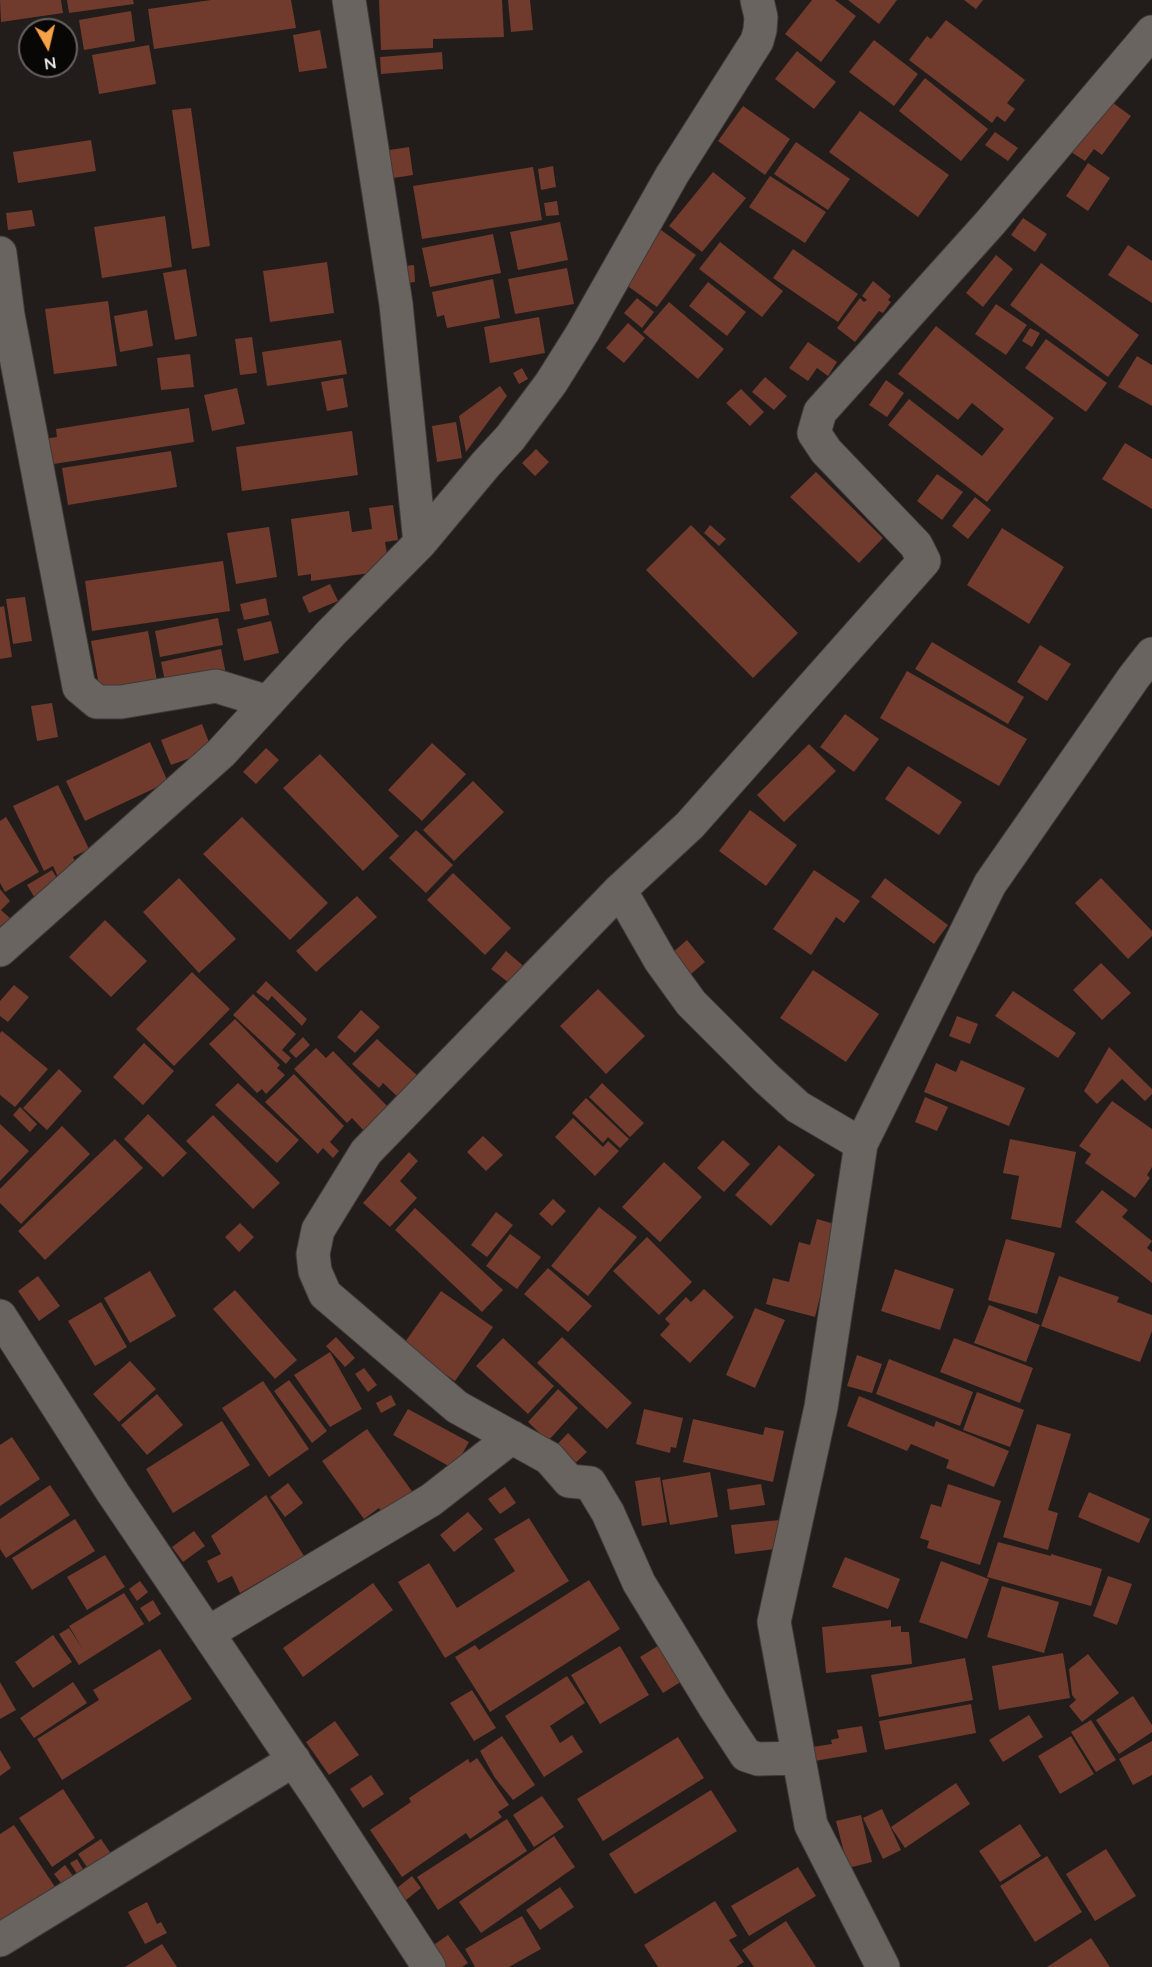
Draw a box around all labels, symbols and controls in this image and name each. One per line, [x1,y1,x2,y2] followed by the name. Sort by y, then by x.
[18,18,78,78] north arrow
[43,54,58,75] text: N

